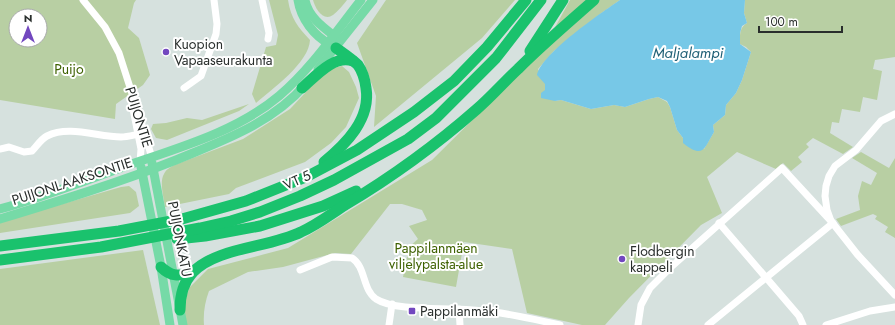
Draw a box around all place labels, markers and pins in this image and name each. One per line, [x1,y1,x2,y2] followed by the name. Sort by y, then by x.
[174,34,273,70] place label: Kuopion Vapaaseurakunta
[161,47,171,57] marker: Kuopion Vapaaseurakunta
[630,241,695,277] place label: Flodbergin kappeli
[617,254,627,264] marker: Flodbergin kappeli
[420,301,498,321] place label: Pappilanmäki
[407,306,417,316] marker: Pappilanmäki

